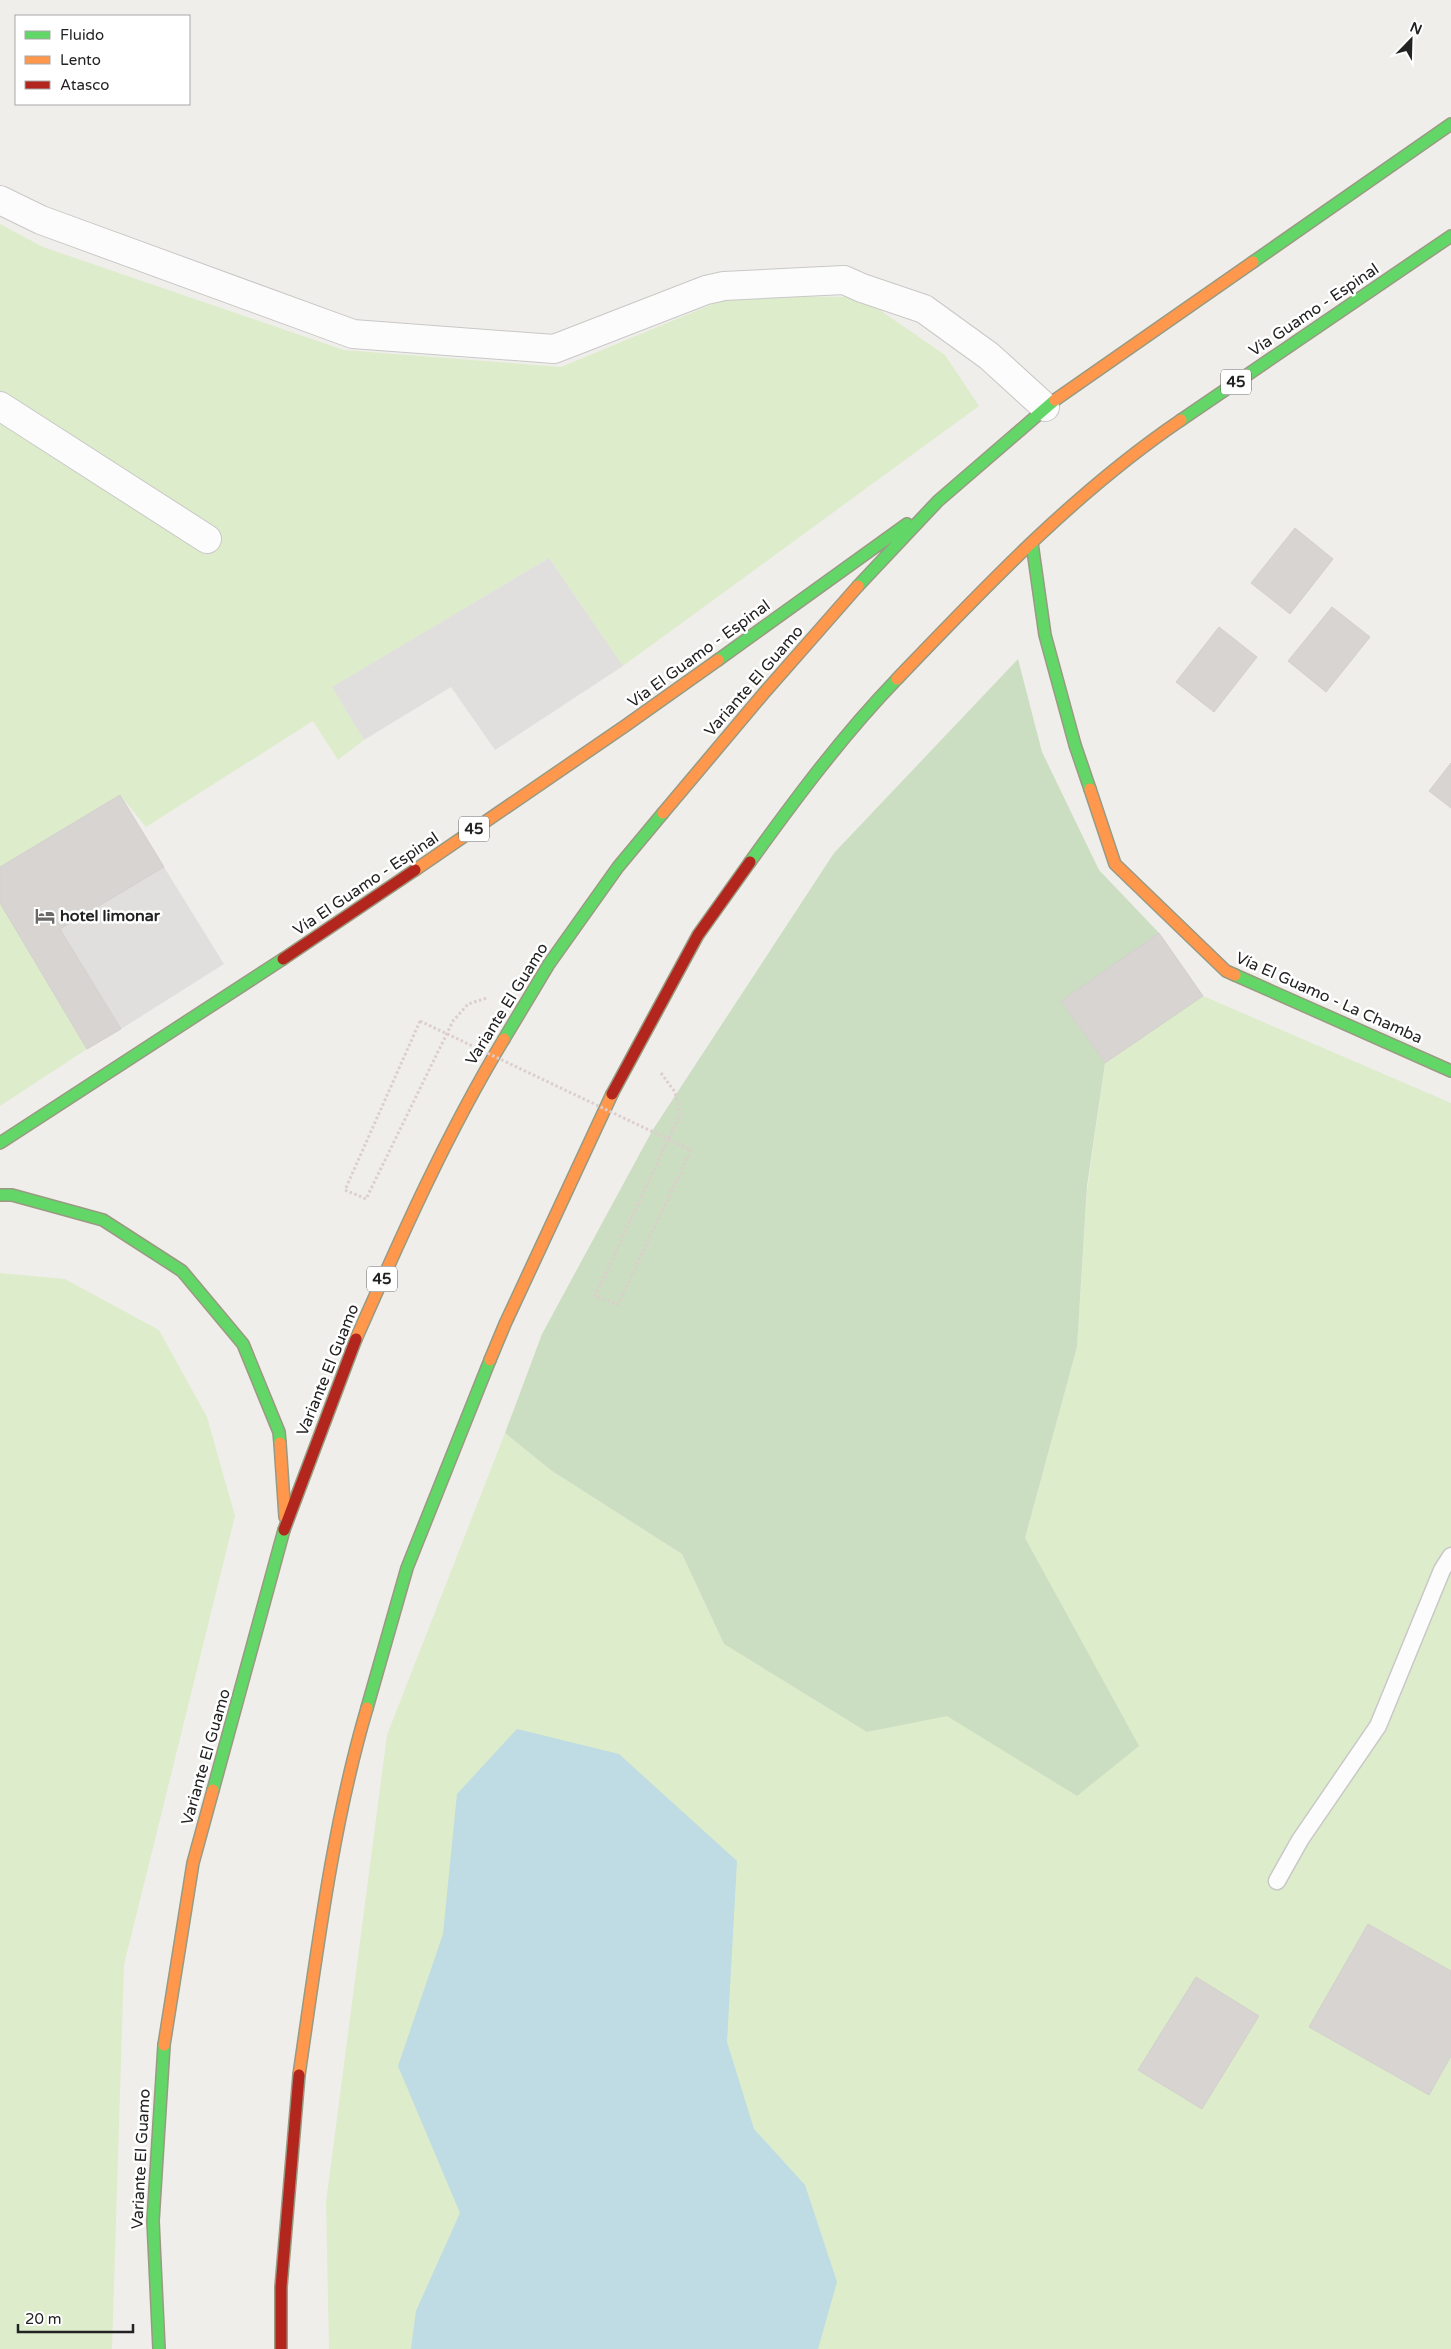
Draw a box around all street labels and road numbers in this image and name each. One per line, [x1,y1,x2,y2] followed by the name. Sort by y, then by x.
[1245,259,1383,361] street label: Vía Guamo - Espinal
[1221,370,1251,394] road number: 45
[624,596,774,712] street label: Vía El Guamo - Espinal
[700,621,808,741] street label: Variante El Guamo
[459,816,489,842] road number: 45
[289,828,443,940] street label: Vía El Guamo - Espinal
[461,939,553,1069] street label: Variante El Guamo
[1232,948,1426,1048] street label: Vía El Guamo - La Chamba
[367,1266,397,1292] road number: 45
[292,1301,364,1439] street label: Variante El Guamo
[177,1687,235,1827] street label: Variante El Guamo
[127,2088,155,2230] street label: Variante El Guamo

